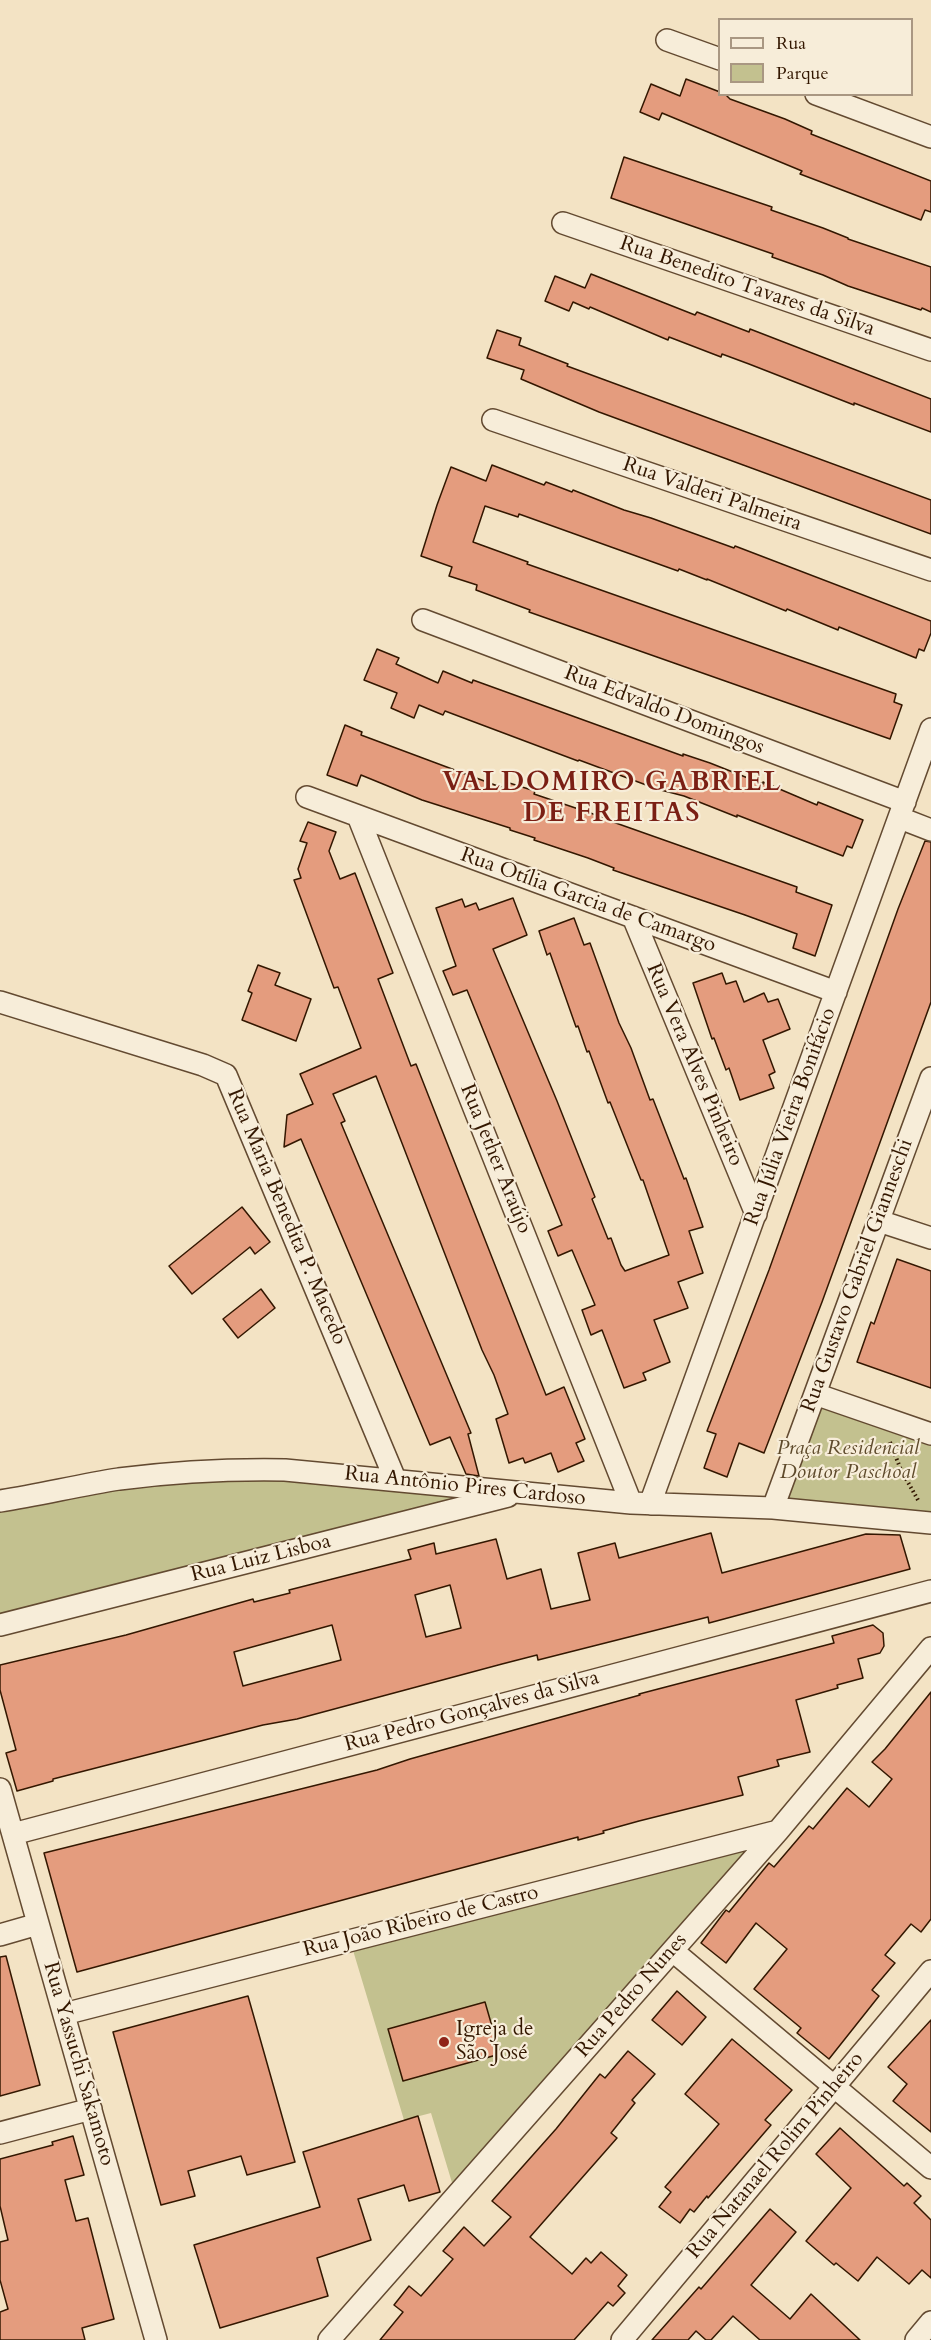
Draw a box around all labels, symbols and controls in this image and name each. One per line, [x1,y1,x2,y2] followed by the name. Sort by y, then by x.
[718,18,913,96] legend
[776,31,806,56] text: Rua
[776,61,829,86] text: Parque
[616,231,878,343] street label: Rua Benedito Tavares da Silva
[619,453,805,537] street label: Rua Valderi Palmeira
[560,661,768,761] street label: Rua Edvaldo Domingos
[442,768,782,831] district label: VALDOMIRO GABRIEL DE FREITAS
[457,843,719,959] street label: Rua Otília Garcia de Camargo
[640,960,748,1170] street label: Rua Vera Alves Pinheiro
[740,1004,842,1230] street label: Rua Júlia Vieira Bonifácio
[454,1081,536,1237] street label: Rua Jether Araújo
[221,1085,351,1349] street label: Rua Maria Benedita P. Macedo
[797,1136,919,1416] street label: Rua Gustavo Gabriel Gianneschi
[777,1436,919,1486] park label: Praça Residencial Doutor Paschoal
[343,1462,587,1512] street label: Rua Antônio Pires Cardoso
[188,1529,334,1589] street label: Rua Luiz Lisboa
[342,1666,602,1758] street label: Rua Pedro Gonçalves da Silva
[301,1881,541,1963] street label: Rua João Ribeiro de Castro
[571,1929,693,2063] street label: Rua Pedro Nunes
[37,1959,119,2169] street label: Rua Yassuchi Sakamoto
[456,2017,533,2067] place label: Igreja de São José
[437,2035,451,2049] marker: Igreja de São José
[682,2048,870,2264] street label: Rua Natanael Rolim Pinheiro

